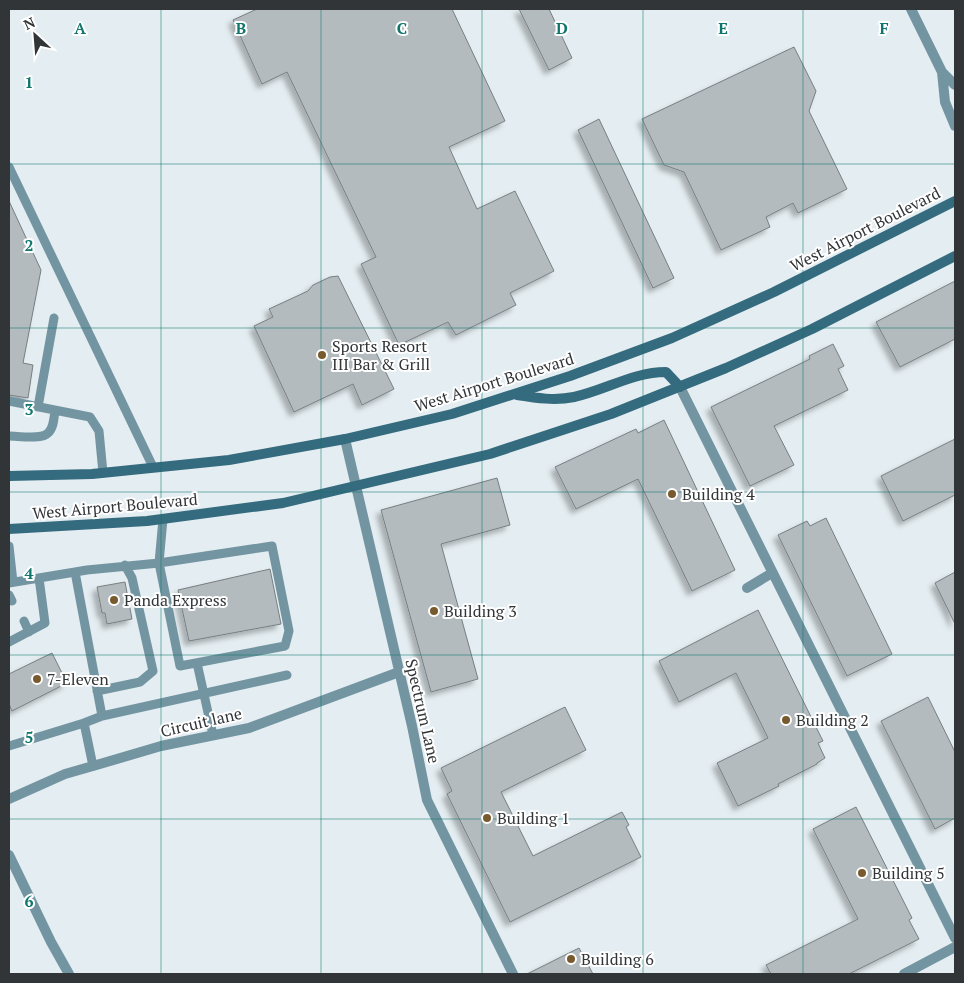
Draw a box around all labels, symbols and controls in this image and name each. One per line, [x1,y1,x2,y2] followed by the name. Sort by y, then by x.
[10,10,60,60] north arrow
[20,12,38,34] text: N
[74,17,86,39] text: A
[236,17,246,39] text: B
[397,17,407,39] text: C
[556,17,568,39] text: D
[718,17,728,39] text: E
[879,17,889,39] text: F
[24,71,34,93] text: 1
[786,182,944,276] street label: West Airport Boulevard
[24,234,34,256] text: 2
[332,335,430,375] place label: Sports Resort III Bar & Grill
[411,347,577,417] street label: West Airport Boulevard
[316,349,328,361] marker: Sports Resort III Bar & Grill
[24,398,34,420] text: 3
[682,483,755,505] place label: Building 4
[31,488,199,524] street label: West Airport Boulevard
[666,488,678,500] marker: Building 4
[24,562,34,584] text: 4
[124,589,227,611] place label: Panda Express
[108,594,120,606] marker: Panda Express
[444,600,517,622] place label: Building 3
[428,605,440,617] marker: Building 3
[400,657,446,765] street label: Spectrum Lane
[47,668,109,690] place label: 7-Eleven
[31,673,43,685] marker: 7-Eleven
[158,702,244,742] street label: Circuit lane
[796,709,869,731] place label: Building 2
[780,714,792,726] marker: Building 2
[24,726,34,748] text: 5
[497,807,570,829] place label: Building 1
[481,812,493,824] marker: Building 1
[872,862,945,884] place label: Building 5
[856,867,868,879] marker: Building 5
[24,890,34,912] text: 6
[581,948,654,970] place label: Building 6
[565,953,577,965] marker: Building 6

